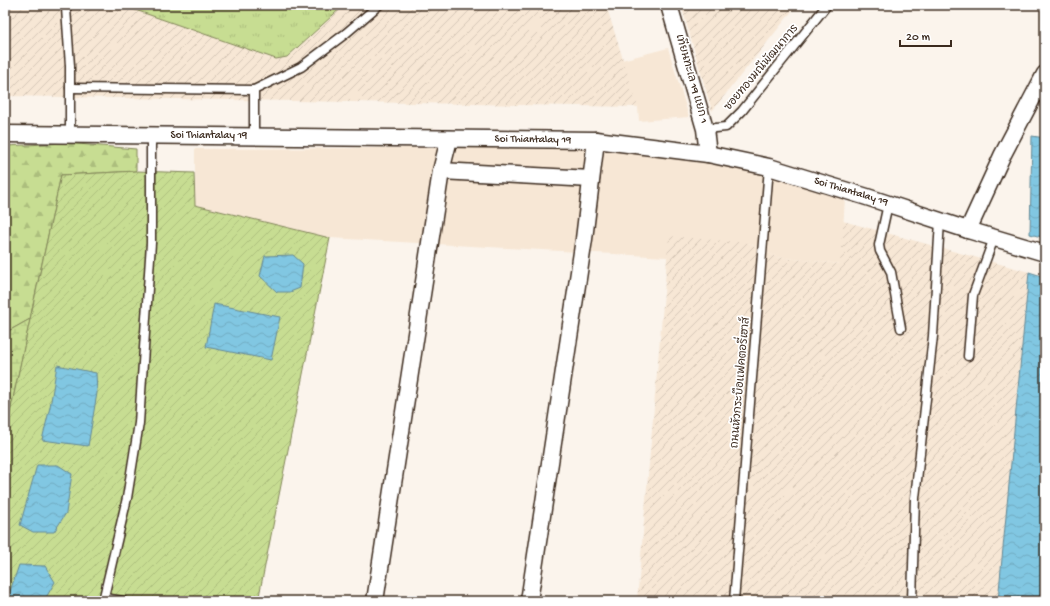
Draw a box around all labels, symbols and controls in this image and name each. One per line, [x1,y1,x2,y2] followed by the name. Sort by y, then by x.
[720,21,802,113] street label: ซอยทองมณีพัฒนาการ
[900,22,951,48] scale bar
[906,31,931,45] text: 20 m
[673,32,712,125] street label: เทียนทะเล 19 แยก 1
[171,130,248,142] street label: Soi Thiantalay 19
[495,133,572,147] street label: Soi Thiantalay 19
[813,175,890,209] street label: Soi Thiantalay 19
[722,316,753,449] street label: ถนนหัวกระบือแฟคตอรี่เฮาส์

